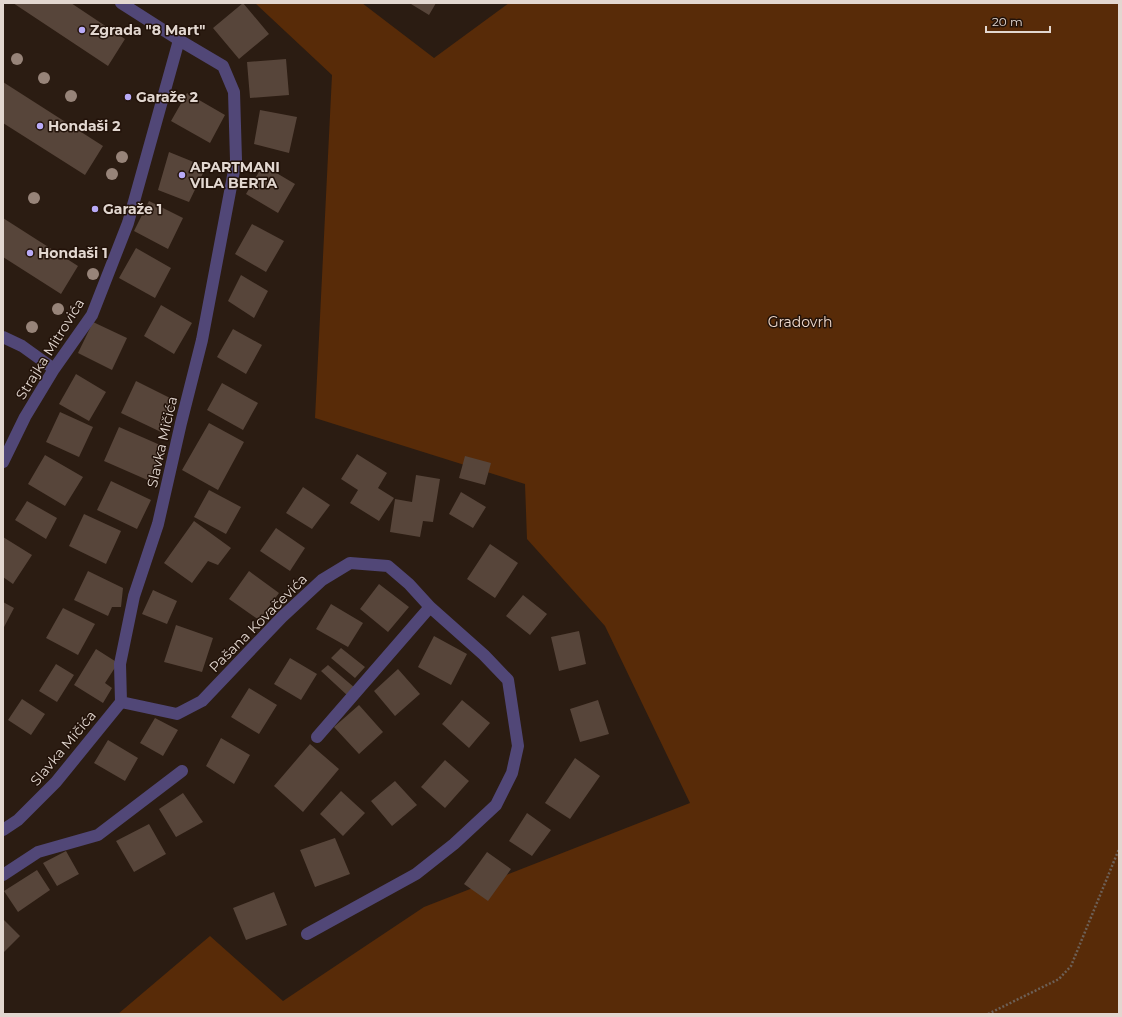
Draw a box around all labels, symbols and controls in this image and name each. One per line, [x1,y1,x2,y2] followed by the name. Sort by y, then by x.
[986,8,1050,34] scale bar
[992,14,1023,29] text: 20 m
[90,21,205,39] place label: Zgrada "8 Mart"
[77,25,87,35] marker: Zgrada "8 Mart"
[136,88,198,106] place label: Garaže 2
[123,92,133,102] marker: Garaže 2
[48,117,120,135] place label: Hondaši 2
[35,121,45,131] marker: Hondaši 2
[189,158,280,192] place label: APARTMANI VILA BERTA
[177,170,187,180] marker: APARTMANI VILA BERTA
[103,200,162,218] place label: Garaže 1
[90,204,100,214] marker: Garaže 1
[38,244,108,262] place label: Hondaši 1
[25,248,35,258] marker: Hondaši 1
[12,295,88,403] street label: Strajka Mitrovića
[768,313,832,331] park label: Gradovrh
[143,395,181,489] street label: Slavka Mičića
[205,570,311,676] street label: Pašana Kovačevića
[26,707,100,789] street label: Slavka Mičića

